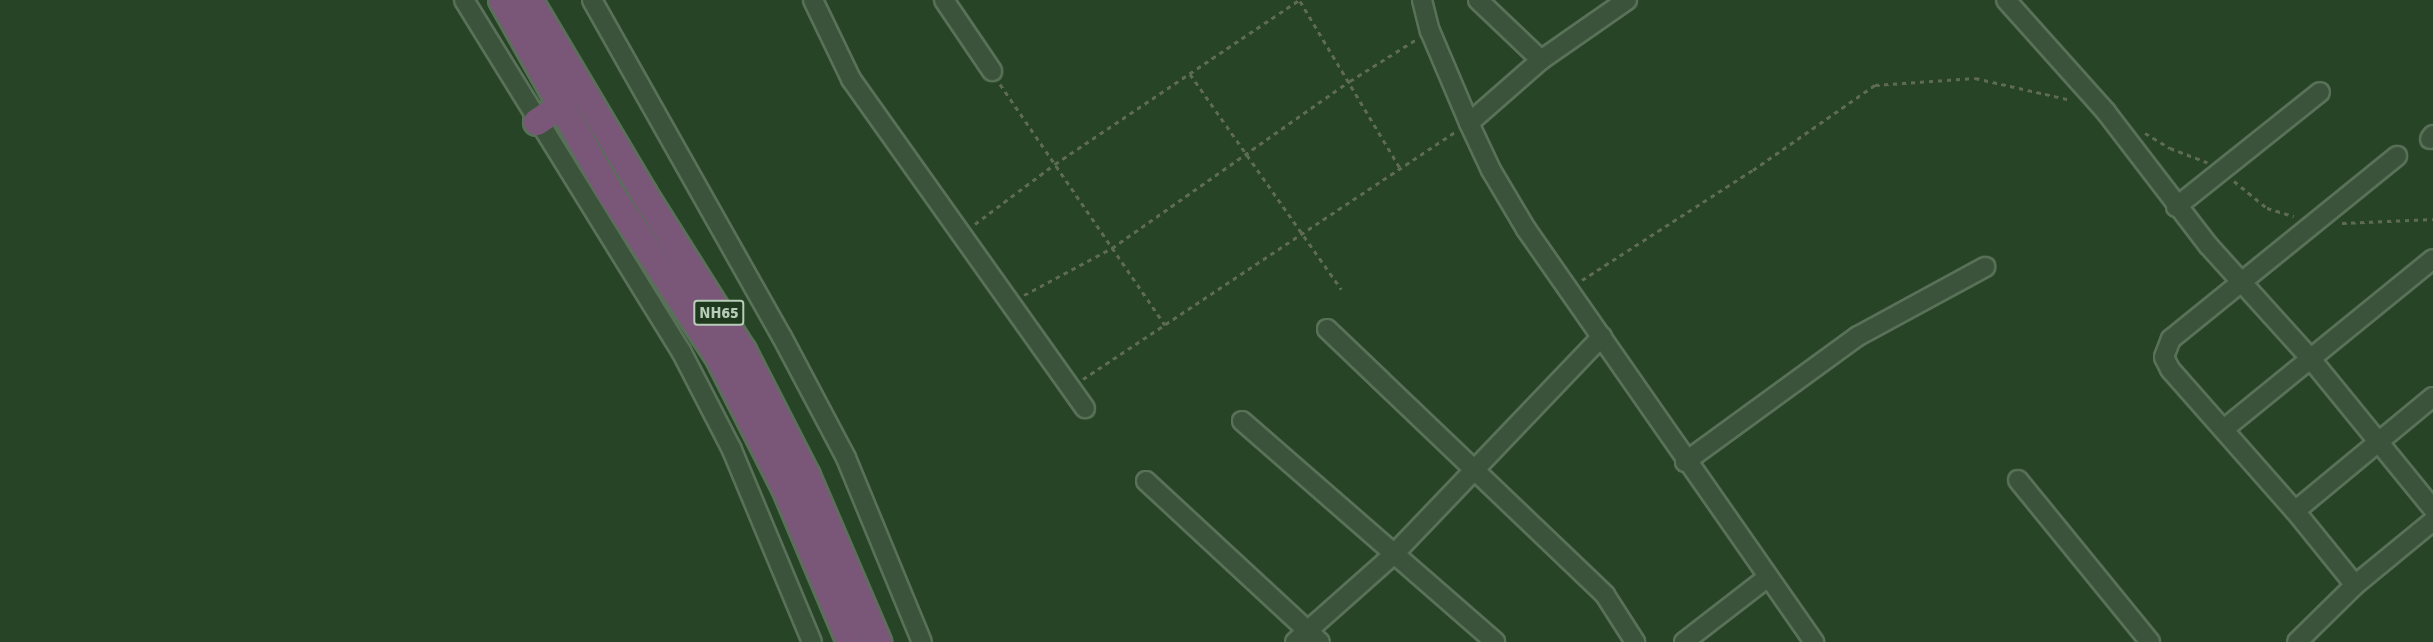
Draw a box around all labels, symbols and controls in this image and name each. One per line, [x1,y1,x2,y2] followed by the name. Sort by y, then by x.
[692,300,746,326] road number: NH65

